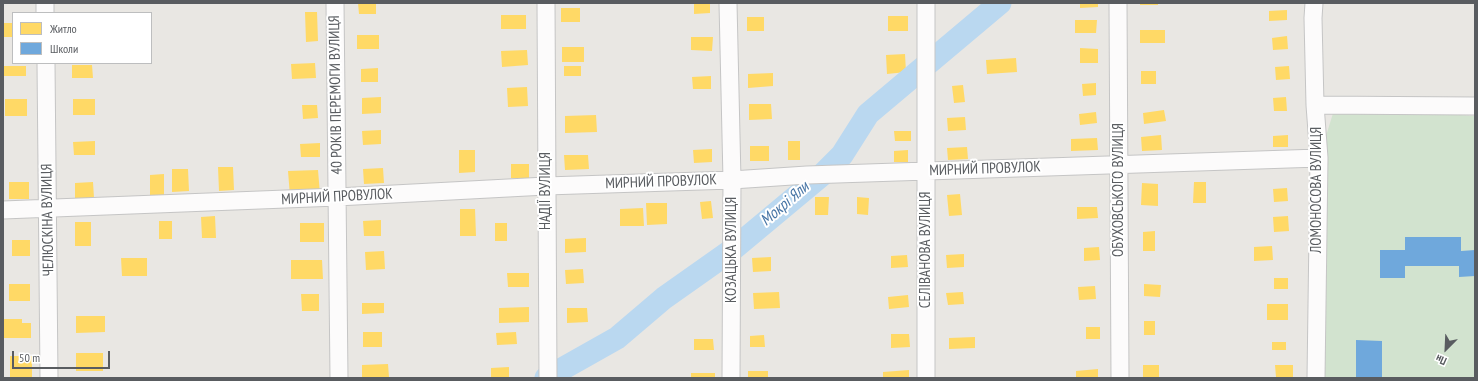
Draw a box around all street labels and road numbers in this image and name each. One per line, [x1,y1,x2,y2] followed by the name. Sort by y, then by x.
[326,15,346,175] street label: 40 РОКІВ ПЕРЕМОГИ ВУЛИЦЯ
[1110,123,1128,257] street label: ОБУХОВСЬКОГО ВУЛИЦЯ
[1308,127,1326,253] street label: ЛОМОНОСОВА ВУЛИЦЯ
[537,152,555,230] street label: НАДІЇ ВУЛИЦЯ
[929,158,1041,180] street label: МИРНИЙ ПРОВУЛОК
[38,164,58,276] street label: ЧЕЛЮСКІНА ВУЛИЦЯ
[605,171,717,193] street label: МИРНИЙ ПРОВУЛОК
[281,185,393,209] street label: МИРНИЙ ПРОВУЛОК
[917,192,935,308] street label: СЕЛІВАНОВА ВУЛИЦЯ
[723,197,741,303] street label: КОЗАЦЬКА ВУЛИЦЯ

